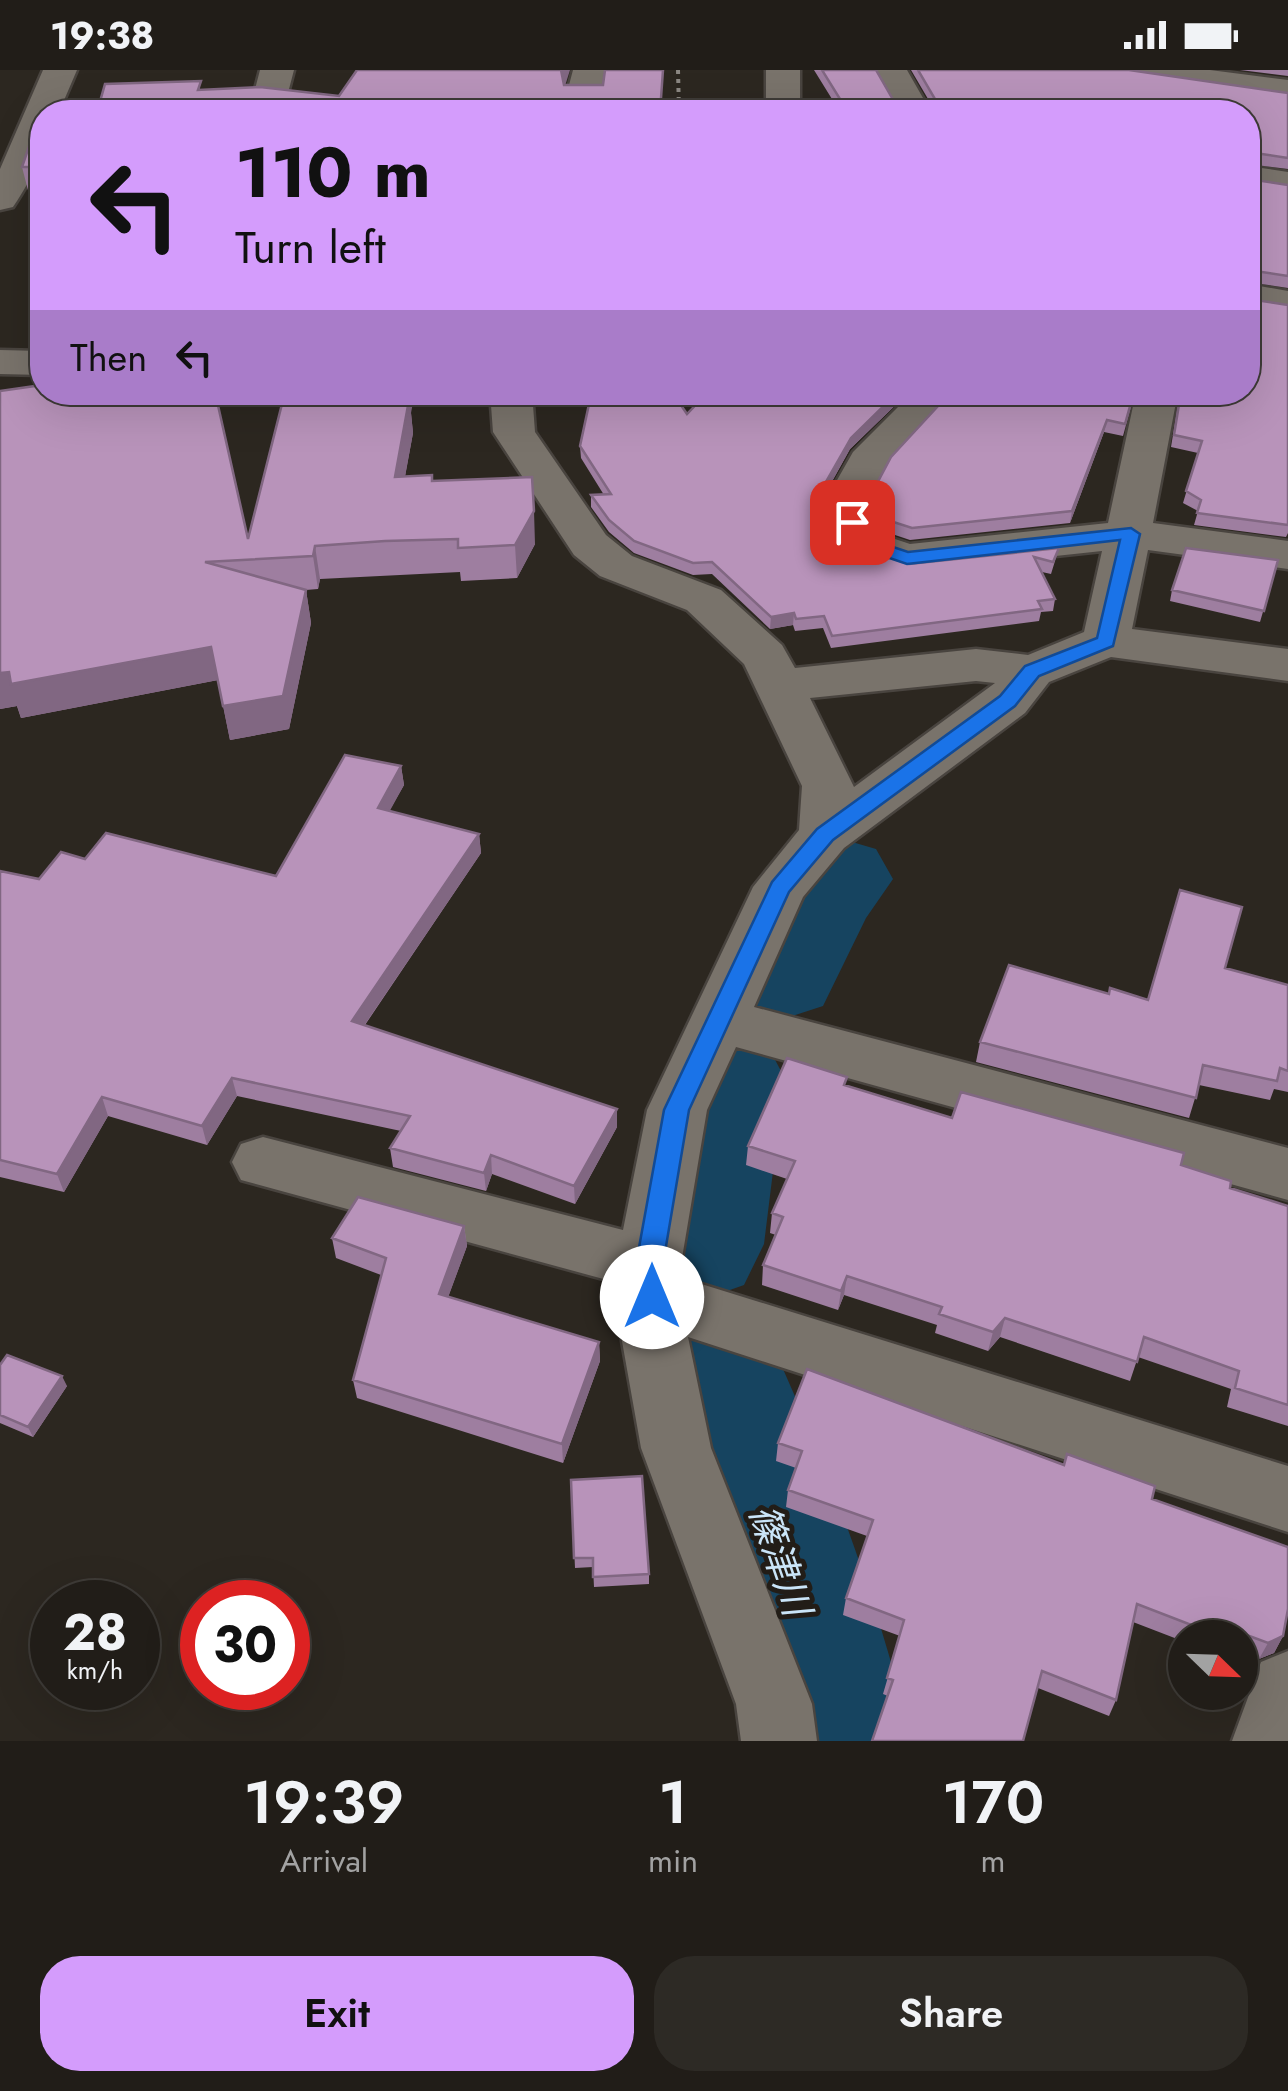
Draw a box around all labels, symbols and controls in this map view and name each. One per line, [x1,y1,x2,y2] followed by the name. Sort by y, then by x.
[50,8,154,63] text: 19:38
[235,122,431,223] text: 110 m
[70,140,200,270] icon: left
[235,215,386,280] text: Turn left
[70,330,147,385] text: Then
[167,330,222,385] icon: left
[810,480,895,565] pin
[825,495,880,550] icon: arrive
[600,1245,704,1349] position arrow
[736,1497,826,1626] water label: 篠津川
[180,1580,310,1710] speed limit sign: 30
[63,1596,127,1669] text: 28
[1168,1620,1258,1710] north arrow
[1168,1620,1258,1710] map controls
[67,1652,123,1688] text: km/h
[244,1759,405,1846] text: 19:39
[658,1759,688,1846] text: 1
[942,1759,1044,1846] text: 170
[280,1838,368,1884] text: Arrival
[648,1838,698,1884] text: min
[981,1838,1006,1884] text: m
[40,1956,634,2071] button: Exit
[654,1956,1248,2071] button: Share

